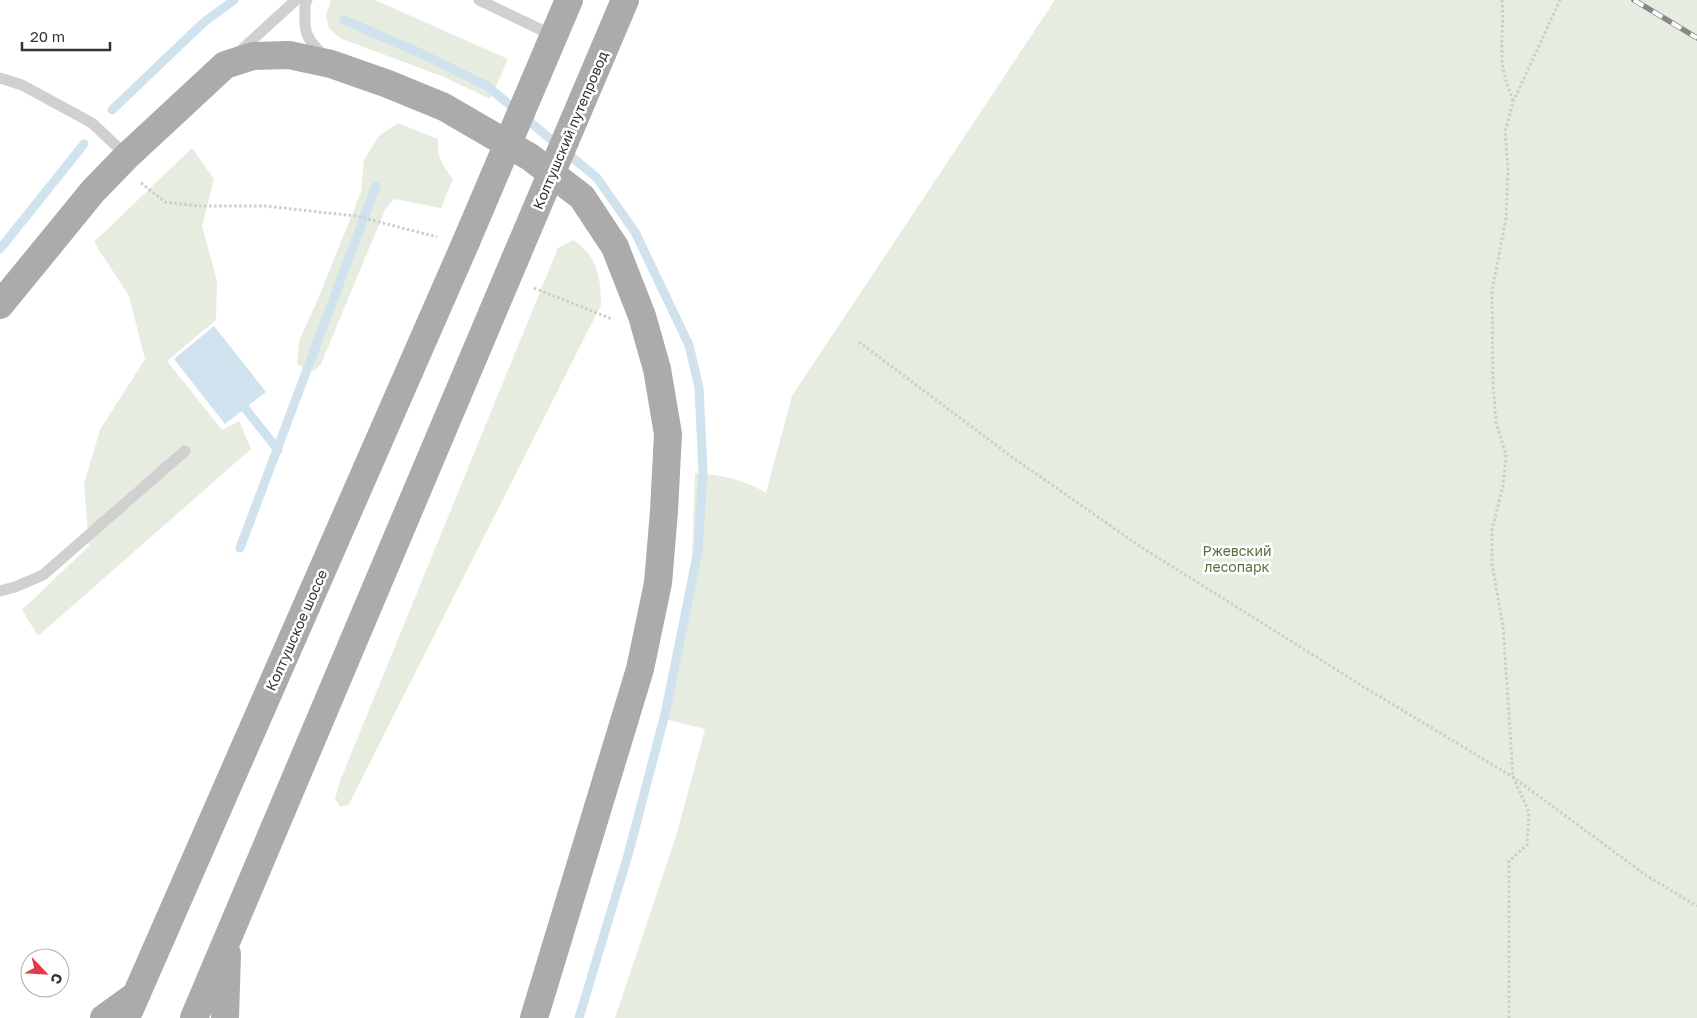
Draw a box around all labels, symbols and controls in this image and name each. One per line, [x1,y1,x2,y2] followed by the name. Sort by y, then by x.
[22,20,110,52] scale bar
[30,27,65,45] text: 20 m
[529,48,611,212] street label: Колтушский путепровод
[1202,542,1272,575] park label: Ржевский лесопарк
[262,567,330,693] street label: Колтушское шоссе
[20,948,70,998] north arrow
[47,971,67,987] text: С

